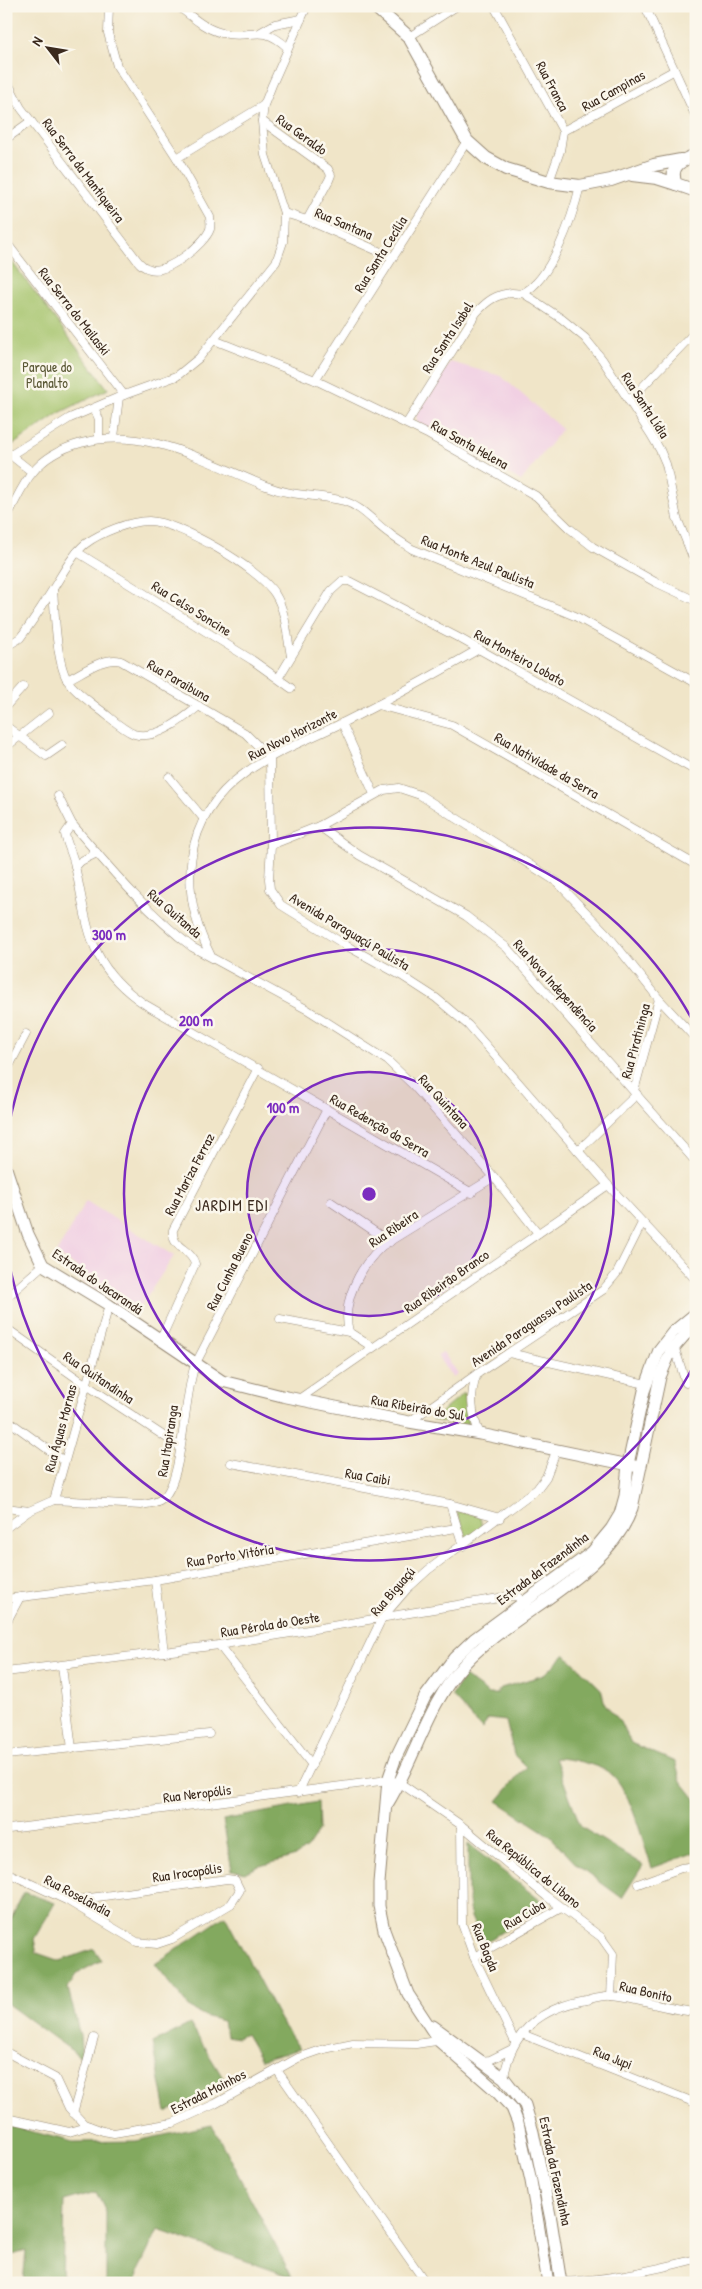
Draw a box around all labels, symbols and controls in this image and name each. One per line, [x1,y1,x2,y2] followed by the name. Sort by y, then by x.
[22,22,72,72] north arrow
[26,32,47,49] text: N
[532,58,574,115] street label: Rua Franca
[578,65,649,116] street label: Rua Campinas
[273,109,332,159] street label: Rua Geraldo
[38,114,130,227] street label: Rua Serra da Mantiqueira
[312,202,376,244] street label: Rua Santana
[349,212,411,296] street label: Rua Santa Cecília
[35,263,115,359] street label: Rua Serra do Mailaski
[417,297,477,376] street label: Rua Santa Isabel
[22,357,72,392] park label: Parque do Planalto
[618,368,675,442] street label: Rua Santa Lídia
[428,415,513,473] street label: Rua Santa Helena
[419,530,538,593] street label: Rua Monte Azul Paulista
[148,576,236,640] street label: Rua Celso Soncine
[471,624,569,690] street label: Rua Monteiro Lobato
[144,654,215,706] street label: Rua Paraibuna
[244,703,340,765] street label: Rua Novo Horizonte
[491,727,603,803] street label: Rua Natividade da Serra
[144,884,207,942] street label: Rua Quitanda
[286,888,414,975] street label: Avenida Paraguaçú Paulista
[92,924,126,945] text: 300 m
[509,935,603,1036] street label: Rua Nova Independência
[616,1001,655,1081] street label: Rua Piratininga
[179,1010,213,1031] text: 200 m
[415,1070,474,1133] street label: Rua Quintana
[327,1089,434,1162] street label: Rua Redenção da Serra
[267,1097,299,1118] text: 100 m
[159,1129,219,1219] street label: Rua Mariza Ferraz
[360,1185,378,1203] centre of rings
[195,1194,269,1216] district label: JARDIM EDI
[365,1204,422,1251] street label: Rua Ribeira
[201,1228,257,1313] street label: Rua Cunha Bueno
[49,1244,147,1319] street label: Estrada do Jacarandá
[400,1244,493,1317] street label: Rua Ribeirão Branco
[467,1275,596,1371] street label: Avenida Paraguassu Paulista
[60,1346,139,1408] street label: Rua Quitandinha
[39,1382,82,1474] street label: Rua Águas Mornas
[370,1389,466,1425] street label: Rua Ribeirão do Sul
[152,1403,183,1478] street label: Rua Itapiranga
[344,1463,392,1489] street label: Rua Caibi
[492,1527,592,1609] street label: Estrada da Fazendinha
[185,1539,275,1571] street label: Rua Porto Vitória
[365,1562,420,1620] street label: Rua Biguaçú
[219,1607,321,1641] street label: Rua Pérola do Oeste
[162,1779,232,1808] street label: Rua Neropólis
[482,1824,586,1913] street label: Rua República do Libano
[151,1858,223,1887] street label: Rua Irocopólis
[41,1869,115,1921] street label: Rua Roselândia
[500,1894,549,1934] street label: Rua Cuba
[467,1920,504,1975] street label: Rua Bagda
[618,1976,674,2006] street label: Rua Bonito
[590,2041,635,2074] street label: Rua Jupi
[167,2064,249,2118] street label: Estrada Moinhos
[535,2115,577,2228] street label: Estrada da Fazendinha

